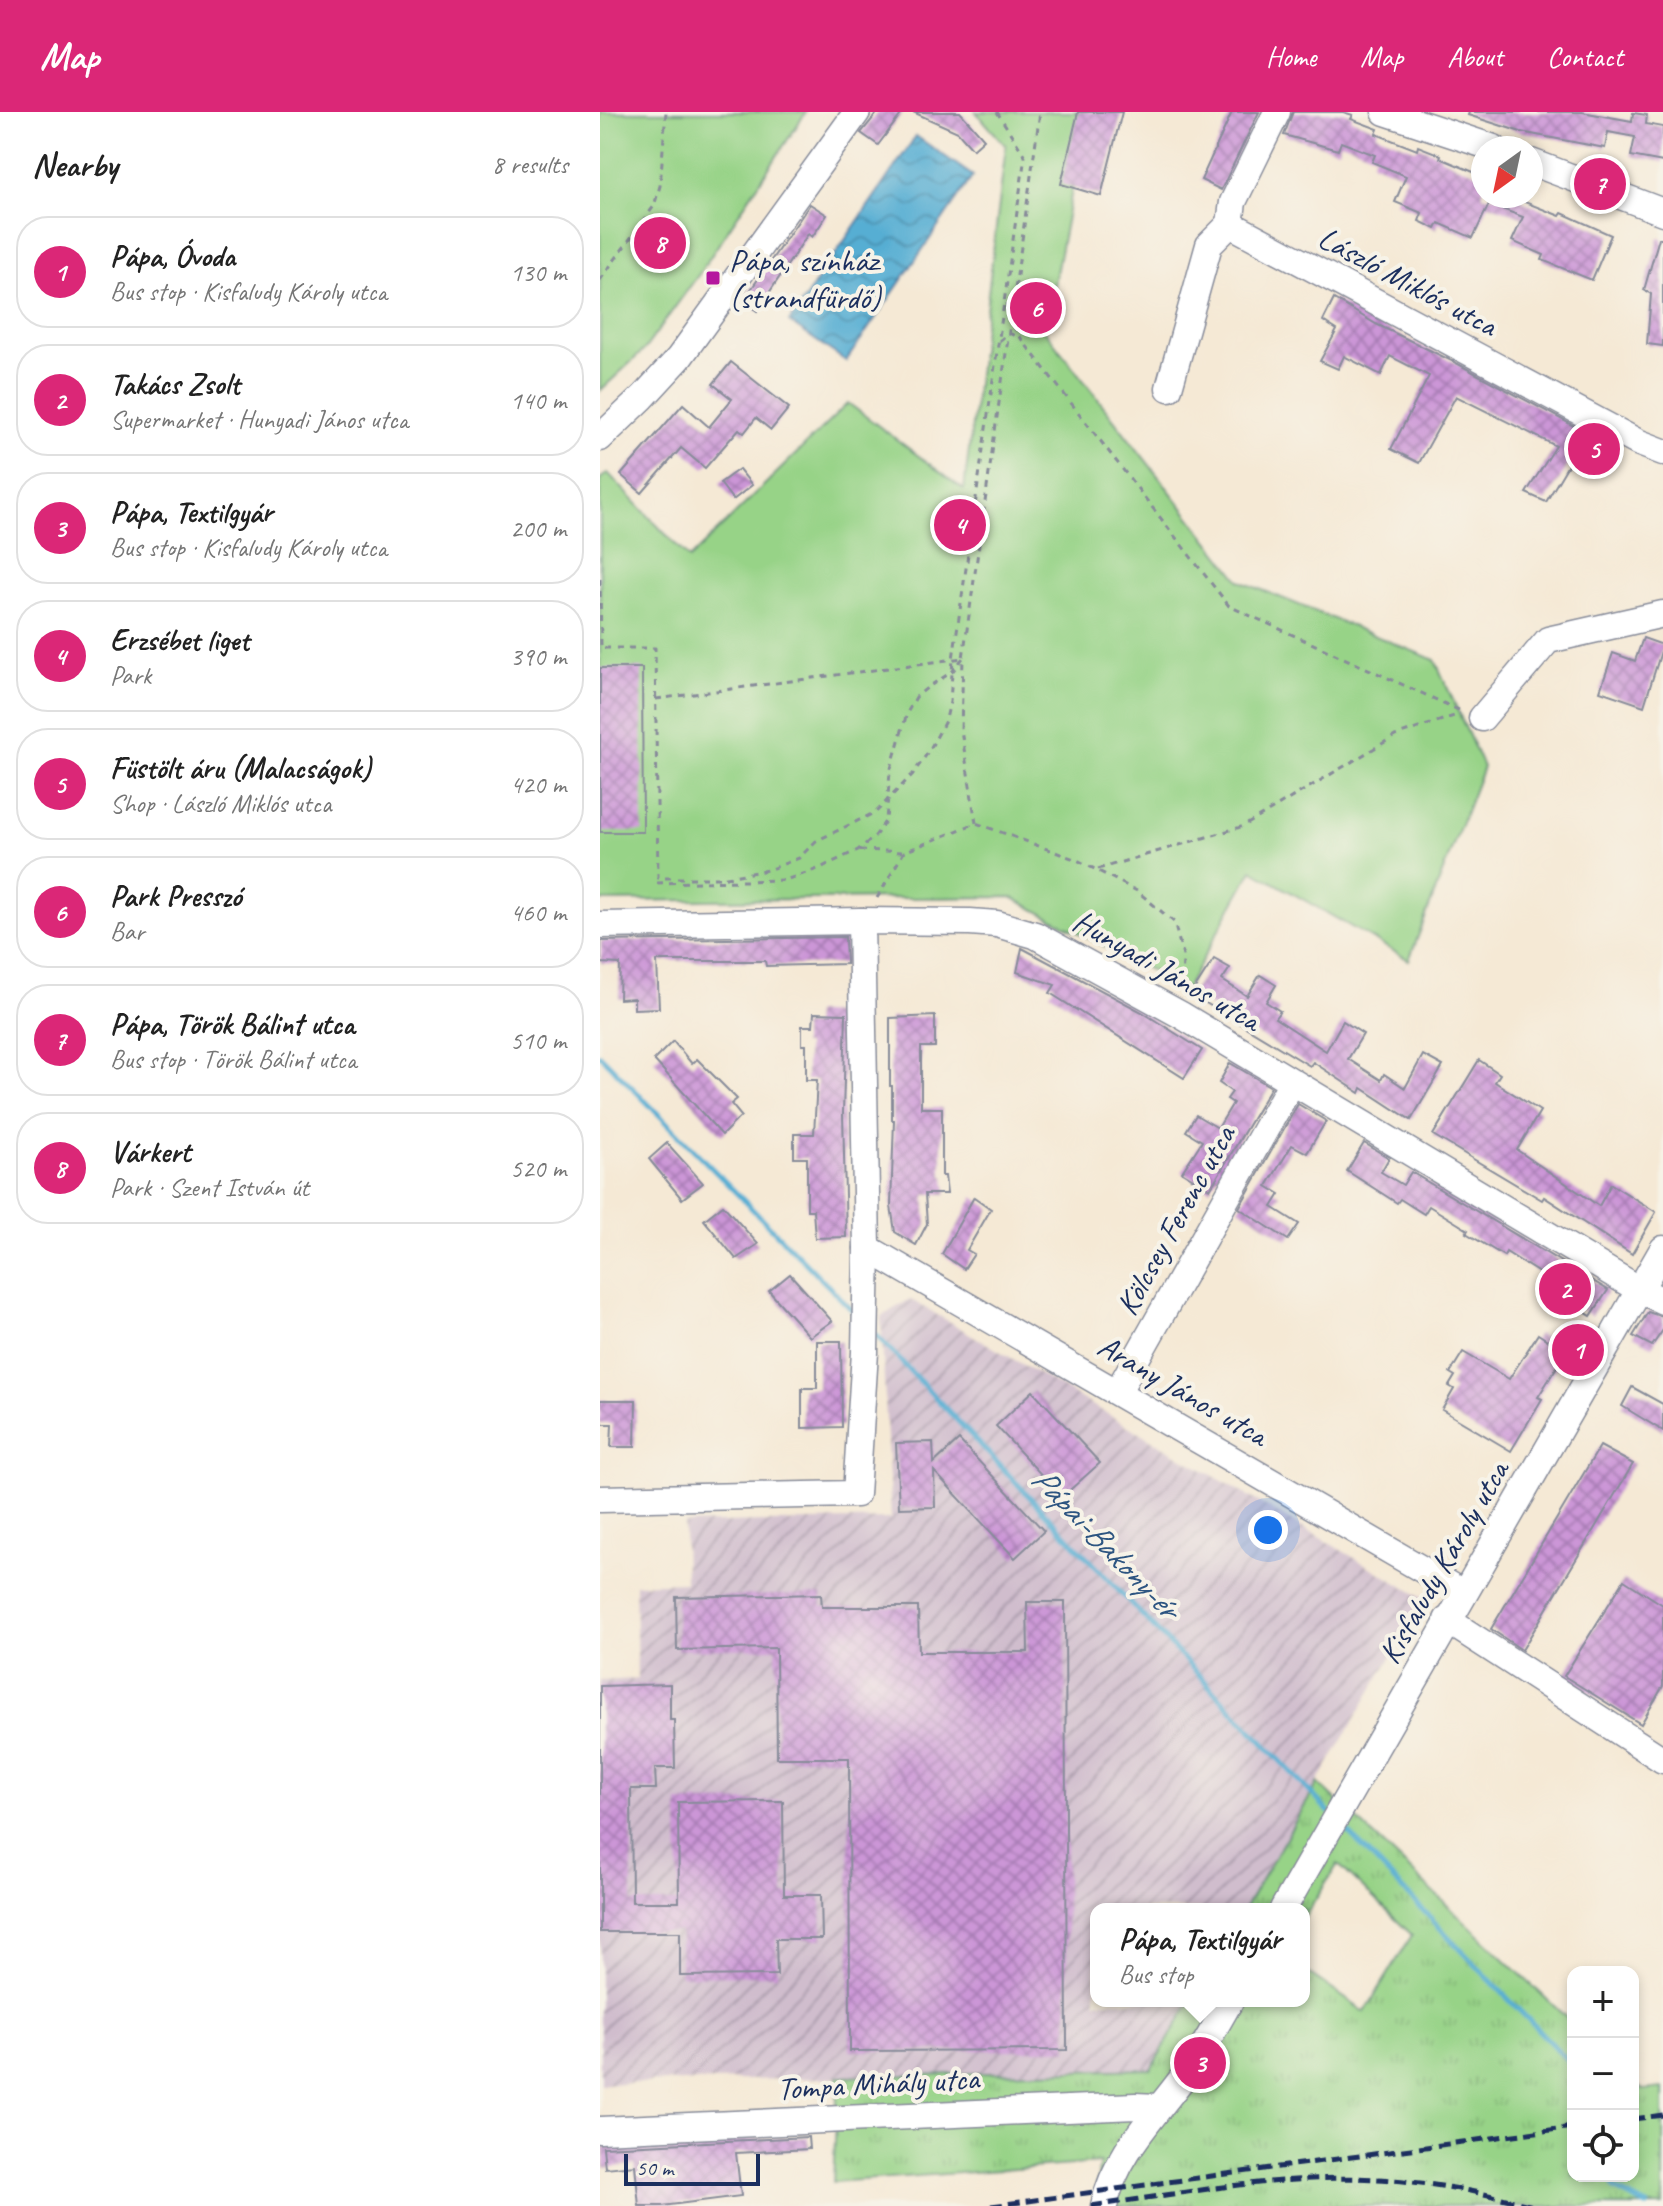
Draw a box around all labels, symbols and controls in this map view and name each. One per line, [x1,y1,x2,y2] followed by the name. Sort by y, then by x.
[40,33,99,80] text: Map
[1266,39,1316,74] text: Home
[1360,39,1403,74] text: Map
[1447,39,1503,74] text: About
[1547,39,1623,74] text: Contact
[1471,136,1543,208] north arrow
[32,143,118,186] text: Nearby
[492,148,568,181] text: 8 results
[1574,154,1626,214] pin: 7
[634,213,686,273] pin: 8
[1311,217,1506,347] street label: László Miklós utca
[110,237,235,275] text: Pápa, Óvoda
[729,240,882,318] place label: Pápa, színház (strandfürdő)
[54,256,66,289] text: 1
[510,256,566,289] text: 130 m
[704,269,722,287] marker: Pápa, színház (strandfürdő)
[110,275,387,308] text: Bus stop · Kisfaludy Károly utca
[1010,278,1062,338] pin: 6
[110,365,240,403] text: Takács Zsolt
[54,384,66,417] text: 2
[510,384,566,417] text: 140 m
[110,403,408,436] text: Supermarket · Hunyadi János utca
[1568,419,1620,479] pin: 5
[110,493,273,531] text: Pápa, Textilgyár
[934,495,986,555] pin: 4
[54,512,66,545] text: 3
[510,512,566,545] text: 200 m
[110,531,387,564] text: Bus stop · Kisfaludy Károly utca
[110,621,249,659] text: Erzsébet liget
[54,640,66,673] text: 4
[510,640,566,673] text: 390 m
[110,659,151,692] text: Park
[110,749,371,787] text: Füstölt áru (Malacságok)
[54,768,66,801] text: 5
[510,768,566,801] text: 420 m
[110,787,331,820] text: Shop · László Miklós utca
[110,877,241,915] text: Park Presszó
[54,896,66,929] text: 6
[510,896,566,929] text: 460 m
[1066,900,1270,1042] street label: Hunyadi János utca
[110,915,144,948] text: Bar
[110,1005,355,1043] text: Pápa, Török Bálint utca
[54,1024,66,1057] text: 7
[510,1024,566,1057] text: 510 m
[110,1043,356,1076] text: Bus stop · Török Bálint utca
[1106,1116,1246,1322] street label: Kölcsey Ferenc utca
[110,1133,191,1171] text: Várkert
[54,1152,66,1185] text: 8
[510,1152,566,1185] text: 520 m
[110,1171,309,1204] text: Park · Szent István út
[1539,1259,1591,1319] pin: 2
[1552,1320,1604,1380] pin: 1
[1091,1325,1277,1457] street label: Arany János utca
[1369,1451,1519,1671] street label: Kisfaludy Károly utca
[1023,1458,1192,1631] water label: Pápai-Bakony-ér
[1248,1510,1288,1550] your location
[1090,1903,1310,2007] popup
[1119,1920,1281,1958] text: Pápa, Textilgyár
[1119,1958,1193,1991] text: Bus stop
[1567,1966,1639,2182] map controls
[1567,1966,1639,2038] button: +
[1174,2033,1226,2093] pin: 3
[1567,2038,1639,2110] button: −
[776,2058,982,2109] street label: Tompa Mihály utca
[1567,2110,1639,2182] button: locate
[624,2150,760,2186] scale bar
[636,2154,673,2182] text: 50 m

